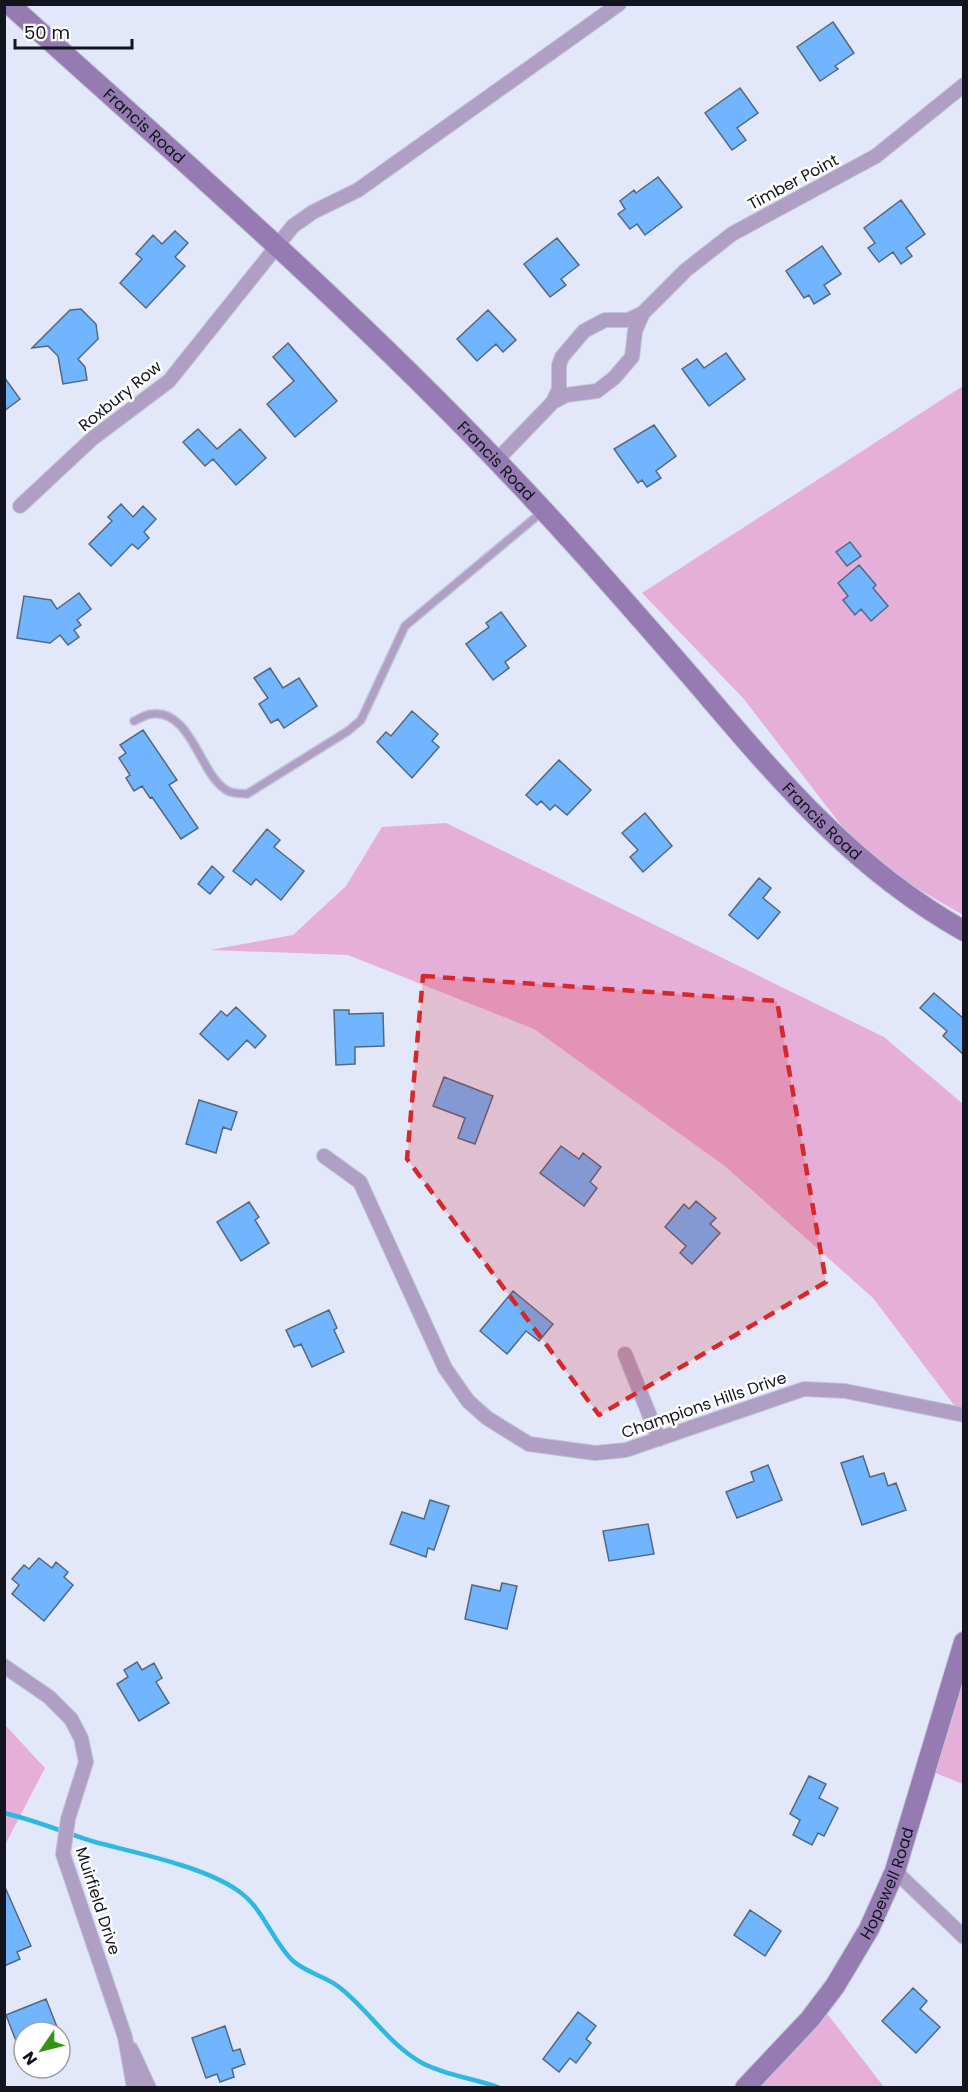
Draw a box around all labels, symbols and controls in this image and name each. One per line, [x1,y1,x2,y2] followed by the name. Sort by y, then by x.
[15,12,132,50] scale bar
[24,20,70,45] text: 50 m
[98,83,190,169] street label: Francis Road
[744,148,842,216] street label: Timber Point
[74,355,166,437] street label: Roxbury Row
[452,415,540,506] street label: Francis Road
[777,777,867,865] street label: Francis Road
[618,1366,790,1444] street label: Champions Hills Drive
[854,1824,919,1944] street label: Hopewell Road
[70,1844,126,1958] street label: Muirfield Drive
[12,2020,72,2080] north arrow
[17,2047,43,2070] text: N

